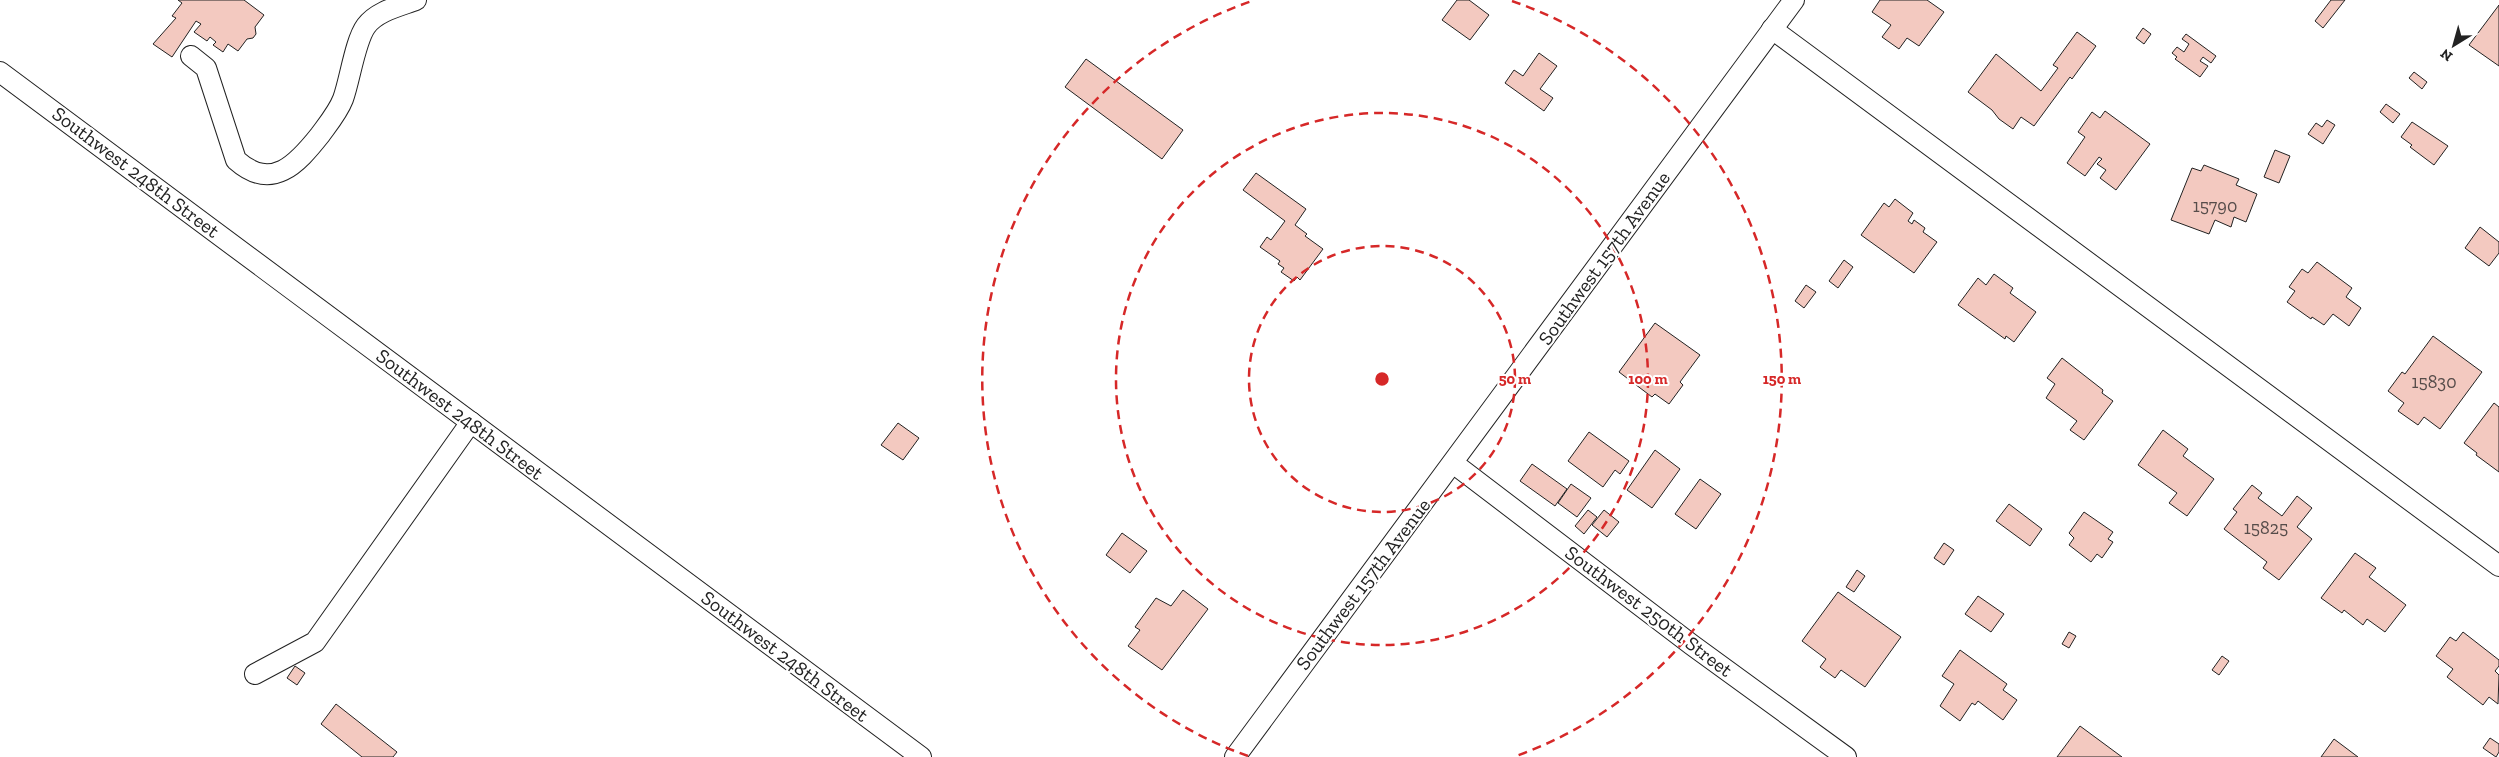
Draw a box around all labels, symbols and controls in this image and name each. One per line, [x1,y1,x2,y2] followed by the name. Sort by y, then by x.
[2429,20,2479,70] north arrow
[2437,45,2456,65] text: N
[48,101,225,243] street label: Southwest 248th Street
[1533,167,1675,349] street label: Southwest 157th Avenue
[2193,195,2237,217] house number: 15790
[372,343,549,485] street label: Southwest 248th Street
[1373,370,1391,388] centre of rings
[1499,370,1531,388] text: 50 m
[1628,370,1668,388] text: 100 m
[1763,370,1801,388] text: 150 m
[2412,371,2457,393] house number: 15830
[1291,493,1435,675] street label: Southwest 157th Avenue
[2244,517,2288,539] house number: 15825
[1561,540,1738,682] street label: Southwest 250th Street
[697,585,874,727] street label: Southwest 248th Street

